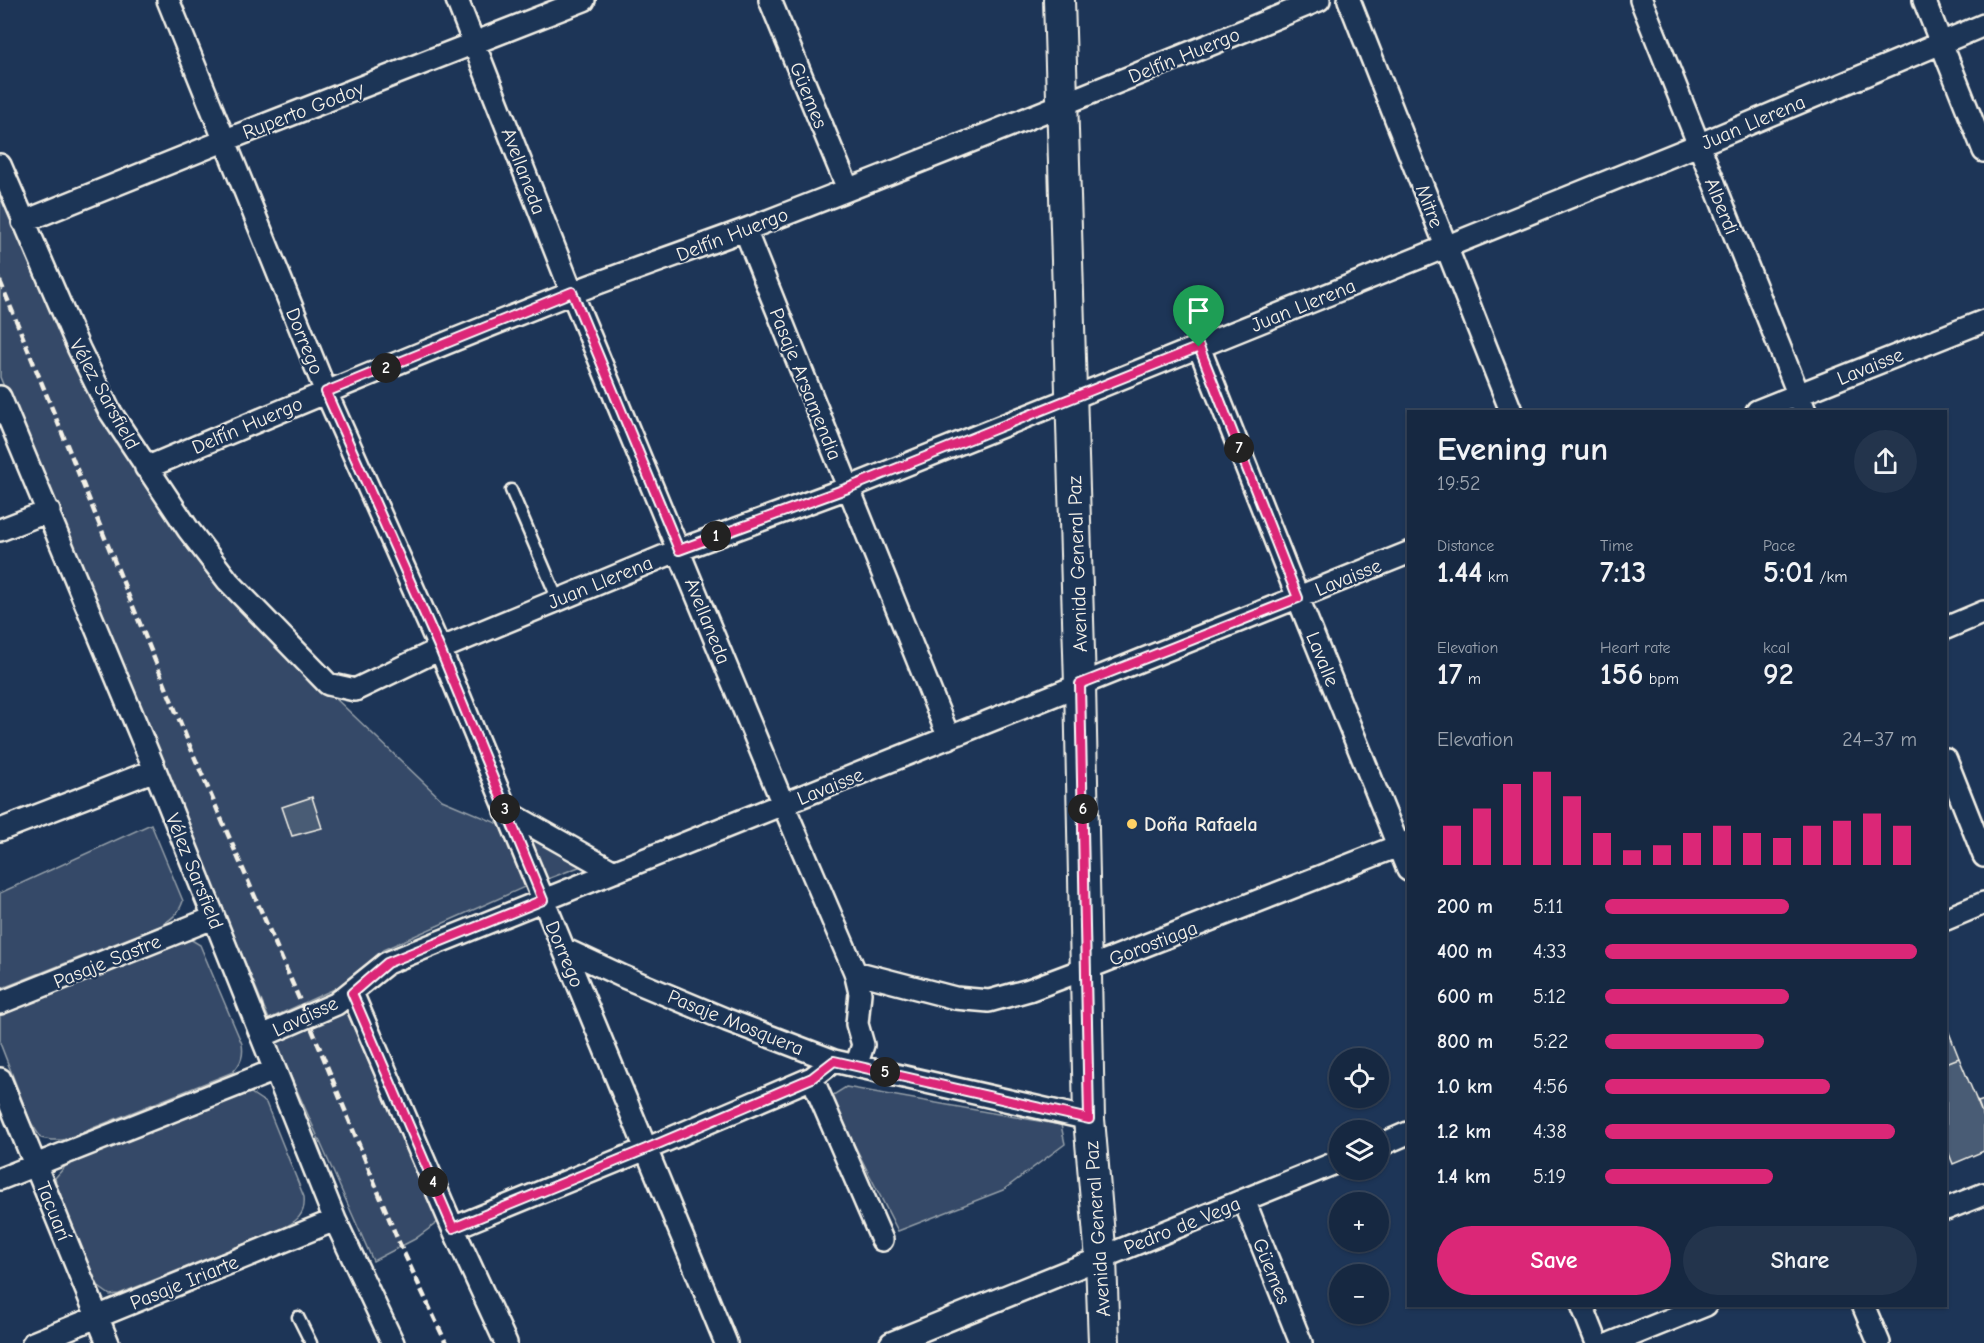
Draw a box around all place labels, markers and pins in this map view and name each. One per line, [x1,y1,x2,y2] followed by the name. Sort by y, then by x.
[1173,285,1224,347] pin
[371,353,401,383] pin: 2
[1224,433,1254,463] pin: 7
[701,521,731,551] pin: 1
[490,794,520,824] pin: 3
[1068,794,1098,824] pin: 6
[1144,813,1258,836] place label: Doña Rafaela
[1125,817,1139,831] marker: Doña Rafaela
[870,1057,900,1087] pin: 5
[418,1167,448,1197] pin: 4

